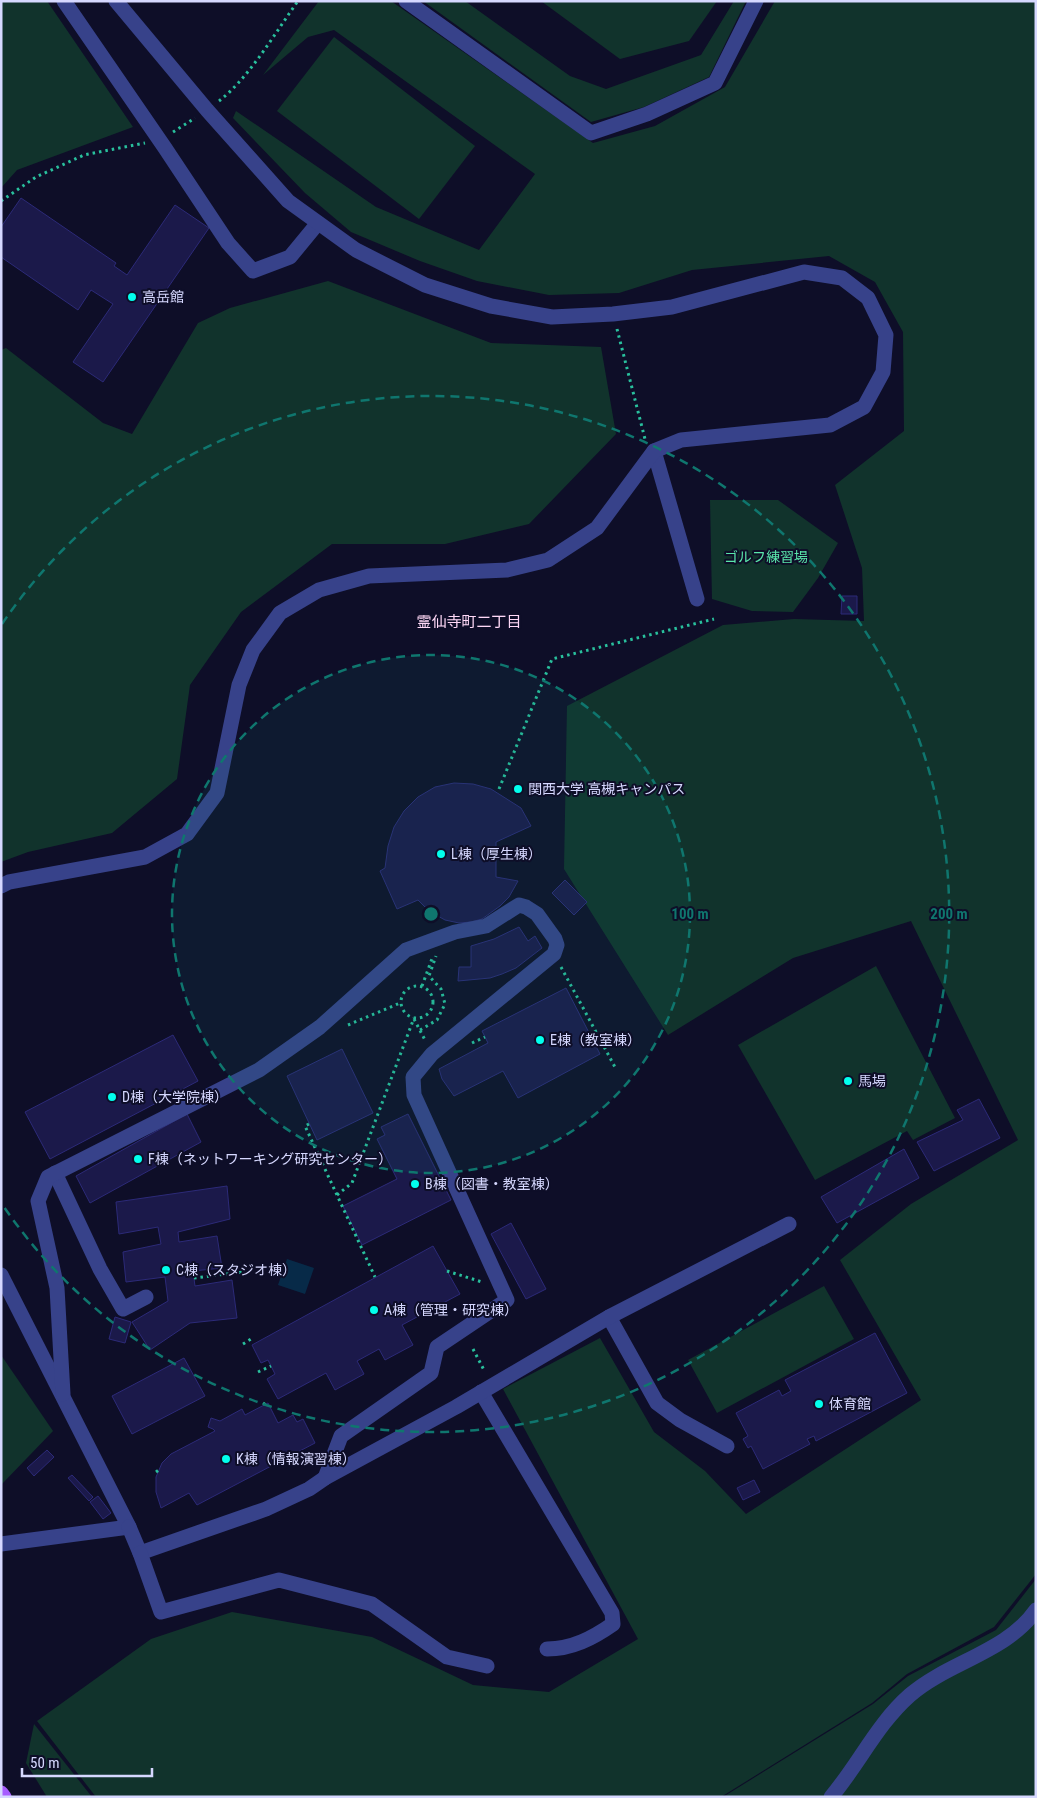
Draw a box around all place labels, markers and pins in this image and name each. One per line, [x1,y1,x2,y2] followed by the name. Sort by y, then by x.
[142,289,184,305] place label: 高岳館
[126,291,138,303] marker: 高岳館
[528,781,685,797] place label: 関西大学 高槻キャンパス
[512,783,524,795] marker: 関西大学 高槻キャンパス
[451,846,542,862] place label: L棟（厚生棟）
[435,848,447,860] marker: L棟（厚生棟）
[422,905,440,923] centre of rings
[550,1032,641,1048] place label: E棟（教室棟）
[534,1034,546,1046] marker: E棟（教室棟）
[858,1073,886,1089] place label: 馬場
[842,1075,854,1087] marker: 馬場
[122,1089,228,1105] place label: D棟（大学院棟）
[106,1091,118,1103] marker: D棟（大学院棟）
[148,1151,392,1167] place label: F棟（ネットワーキング研究センター）
[132,1153,144,1165] marker: F棟（ネットワーキング研究センター）
[425,1176,559,1192] place label: B棟（図書・教室棟）
[409,1178,421,1190] marker: B棟（図書・教室棟）
[176,1262,296,1278] place label: C棟（スタジオ棟）
[160,1264,172,1276] marker: C棟（スタジオ棟）
[384,1302,518,1318] place label: A棟（管理・研究棟）
[368,1304,380,1316] marker: A棟（管理・研究棟）
[829,1396,871,1412] place label: 体育館
[813,1398,825,1410] marker: 体育館
[236,1451,356,1467] place label: K棟（情報演習棟）
[220,1453,232,1465] marker: K棟（情報演習棟）

